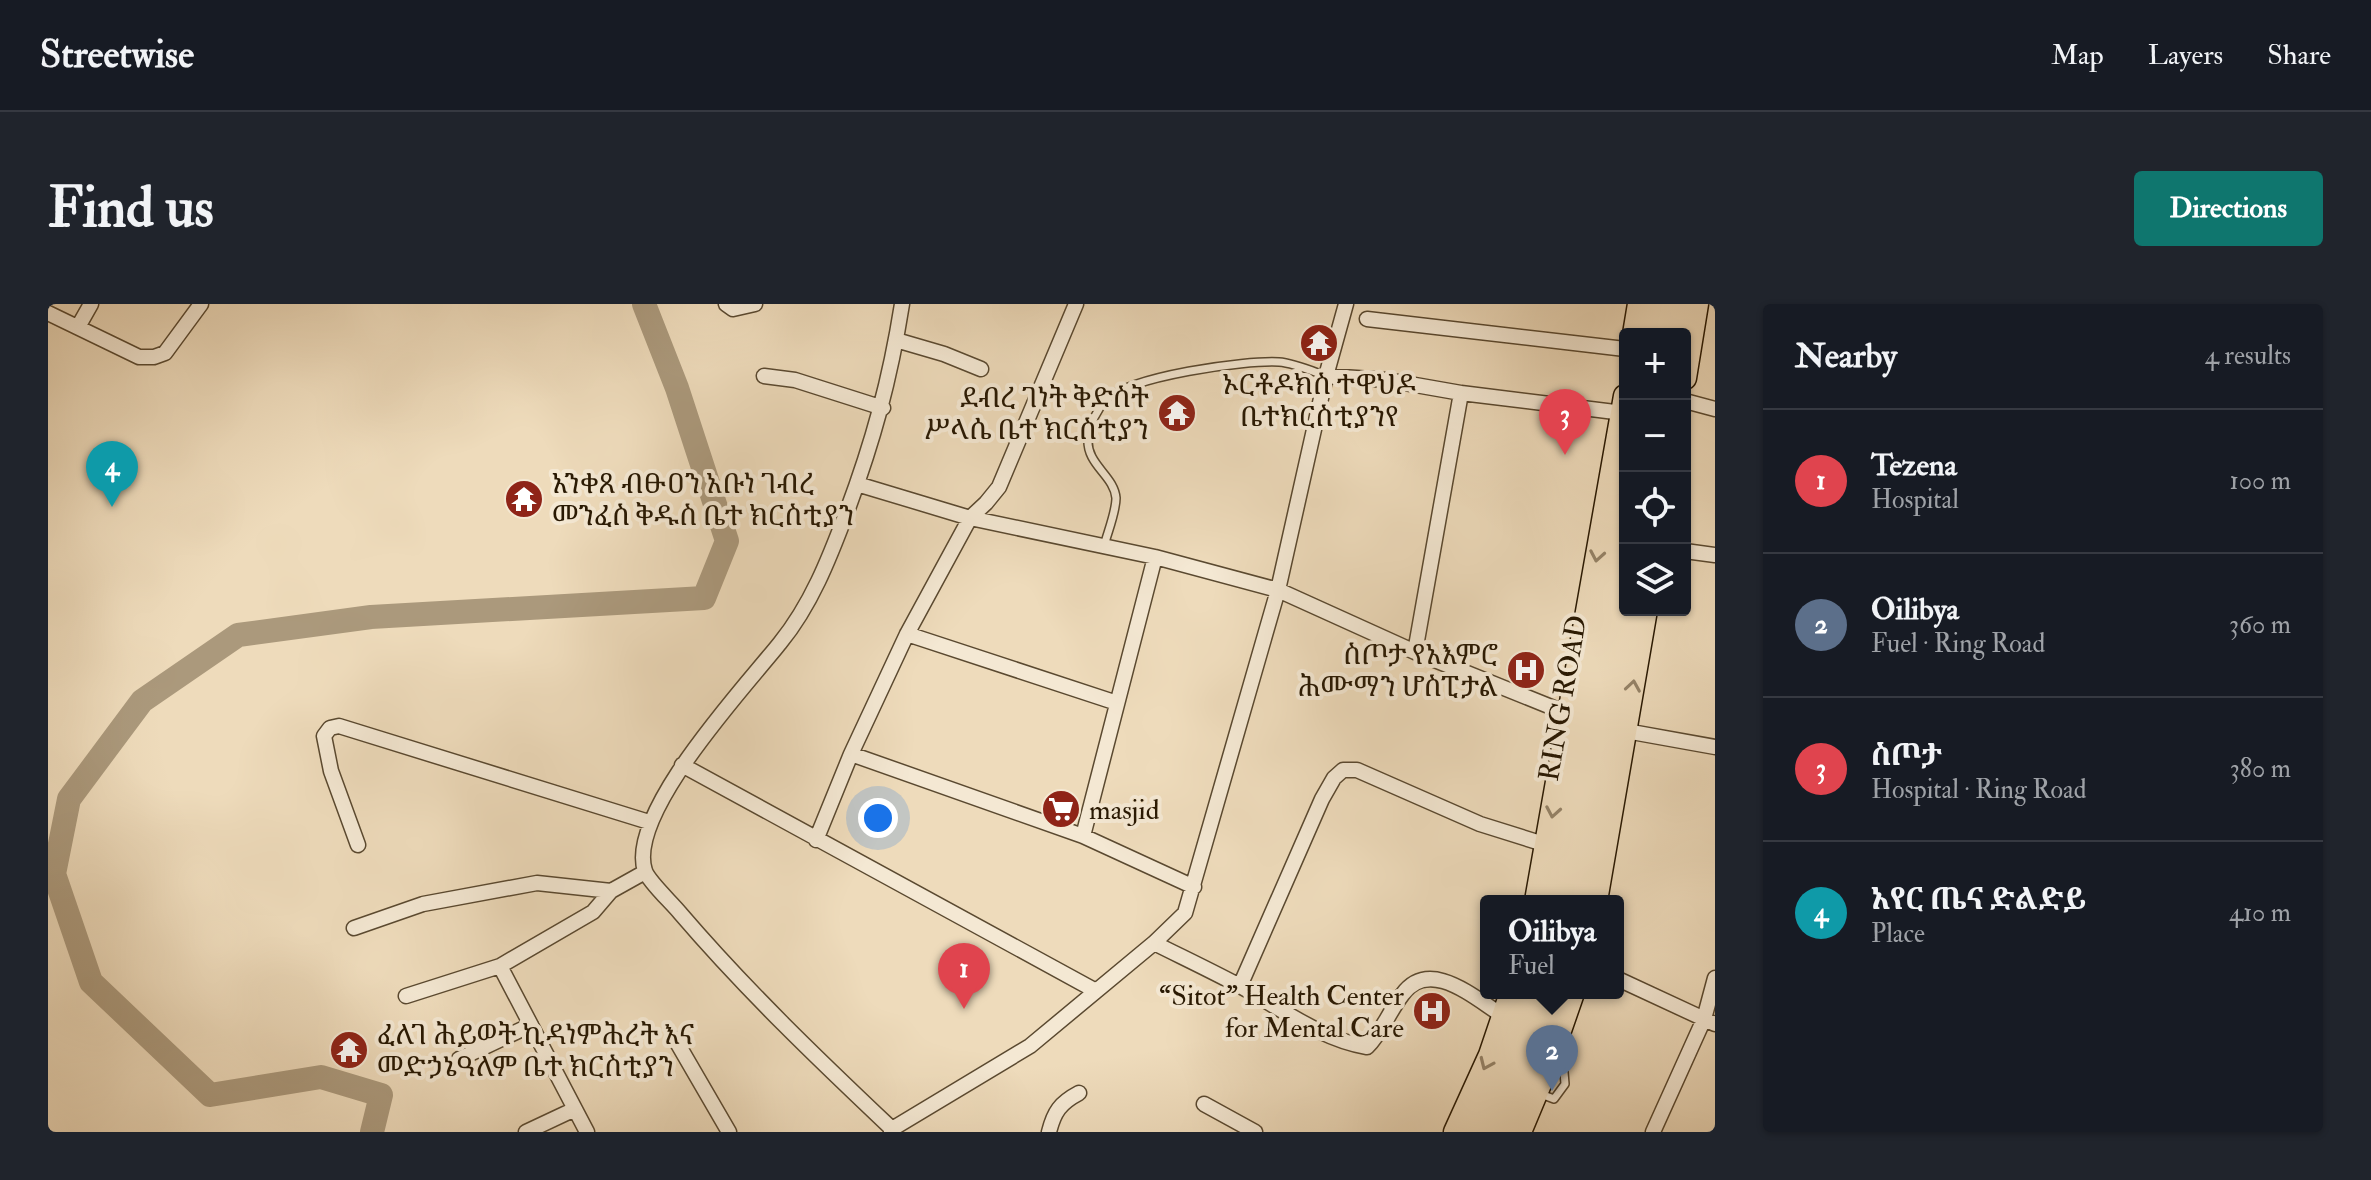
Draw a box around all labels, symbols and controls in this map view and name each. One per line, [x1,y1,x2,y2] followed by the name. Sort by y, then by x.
[40,31,194,79] text: Streetwise
[2051,38,2104,73] text: Map
[2148,38,2223,73] text: Layers
[2267,38,2331,73] text: Share
[2134,171,2323,246] button: Directions
[48,173,214,244] text: Find us
[1298,322,1340,364] temple icon: ኦርቶዶክስ ተዋህዶ ቤተክርስቲያንየ
[1619,328,1691,616] map controls
[1619,328,1691,400] button: +
[1795,335,1897,378] text: Nearby
[2205,340,2291,372] text: 4 results
[1222,368,1416,435] place label: ኦርቶዶክስ ተዋህዶ ቤተክርስቲያንየ
[925,381,1150,448] place label: ደብረ ገነት ቅድስት ሥላሴ ቤተ ክርስቲያን
[1539,389,1591,455] pin: 3
[1156,392,1198,434] temple icon: ደብረ ገነት ቅድስት ሥላሴ ቤተ ክርስቲያን
[1619,400,1691,472] button: −
[86,441,138,507] pin: 4
[1871,447,1957,484] text: Tezena
[1816,465,1826,497] text: 1
[2230,465,2291,497] text: 100 m
[552,467,855,534] place label: አንቀጸ ብፁዐን አቡነ ገብረ መንፈስ ቅዱስ ቤተ ክርስቲያን
[1619,472,1691,544] button: locate
[503,478,545,520] temple icon: አንቀጸ ብፁዐን አቡነ ገብረ መንፈስ ቅዱስ ቤተ ክርስቲያን
[1871,484,1959,516] text: Hospital
[1619,544,1691,616] button: layers
[1590,549,1607,563] one-way arrow
[1871,591,1959,628] text: Oilibya
[1814,609,1828,641] text: 2
[2229,609,2291,641] text: 360 m
[1532,612,1595,784] street label: RING ROAD
[1871,628,2045,660] text: Fuel · Ring Road
[1297,638,1498,705] place label: ስጦታ የአእምሮ ሕሙማን ሆስፒታል
[1505,649,1547,691] hospital icon: ስጦታ የአእምሮ ሕሙማን ሆስፒታል
[1624,679,1641,693] one-way arrow
[1871,737,1942,774] text: ስጦታ
[1816,753,1826,785] text: 3
[2230,753,2291,785] text: 380 m
[1871,774,2087,806] text: Hospital · Ring Road
[1040,788,1082,830] supermarket icon: masjid
[1089,793,1160,828] place label: masjid
[858,798,898,838] your location
[1546,805,1563,819] one-way arrow
[1871,881,2086,918] text: አየር ጤና ድልድይ
[1480,895,1624,999] popup
[1814,897,1828,929] text: 4
[2229,897,2291,929] text: 410 m
[1508,913,1596,950] text: Oilibya
[1871,918,1925,950] text: Place
[938,943,990,1009] pin: 1
[1508,950,1555,982] text: Fuel
[1159,979,1405,1046] place label: “Sitot” Health Center for Mental Care
[1411,990,1453,1032] hospital icon: “Sitot” Health Center for Mental Care
[377,1018,694,1085] place label: ፈለገ ሕይወት ኪዳነምሕረት እና መድኃኔዓለም ቤተ ክርስቲያን
[1526,1025,1578,1091] pin: 2
[328,1029,370,1071] temple icon: ፈለገ ሕይወት ኪዳነምሕረት እና መድኃኔዓለም ቤተ ክርስቲያን
[1480,1055,1496,1070] one-way arrow

